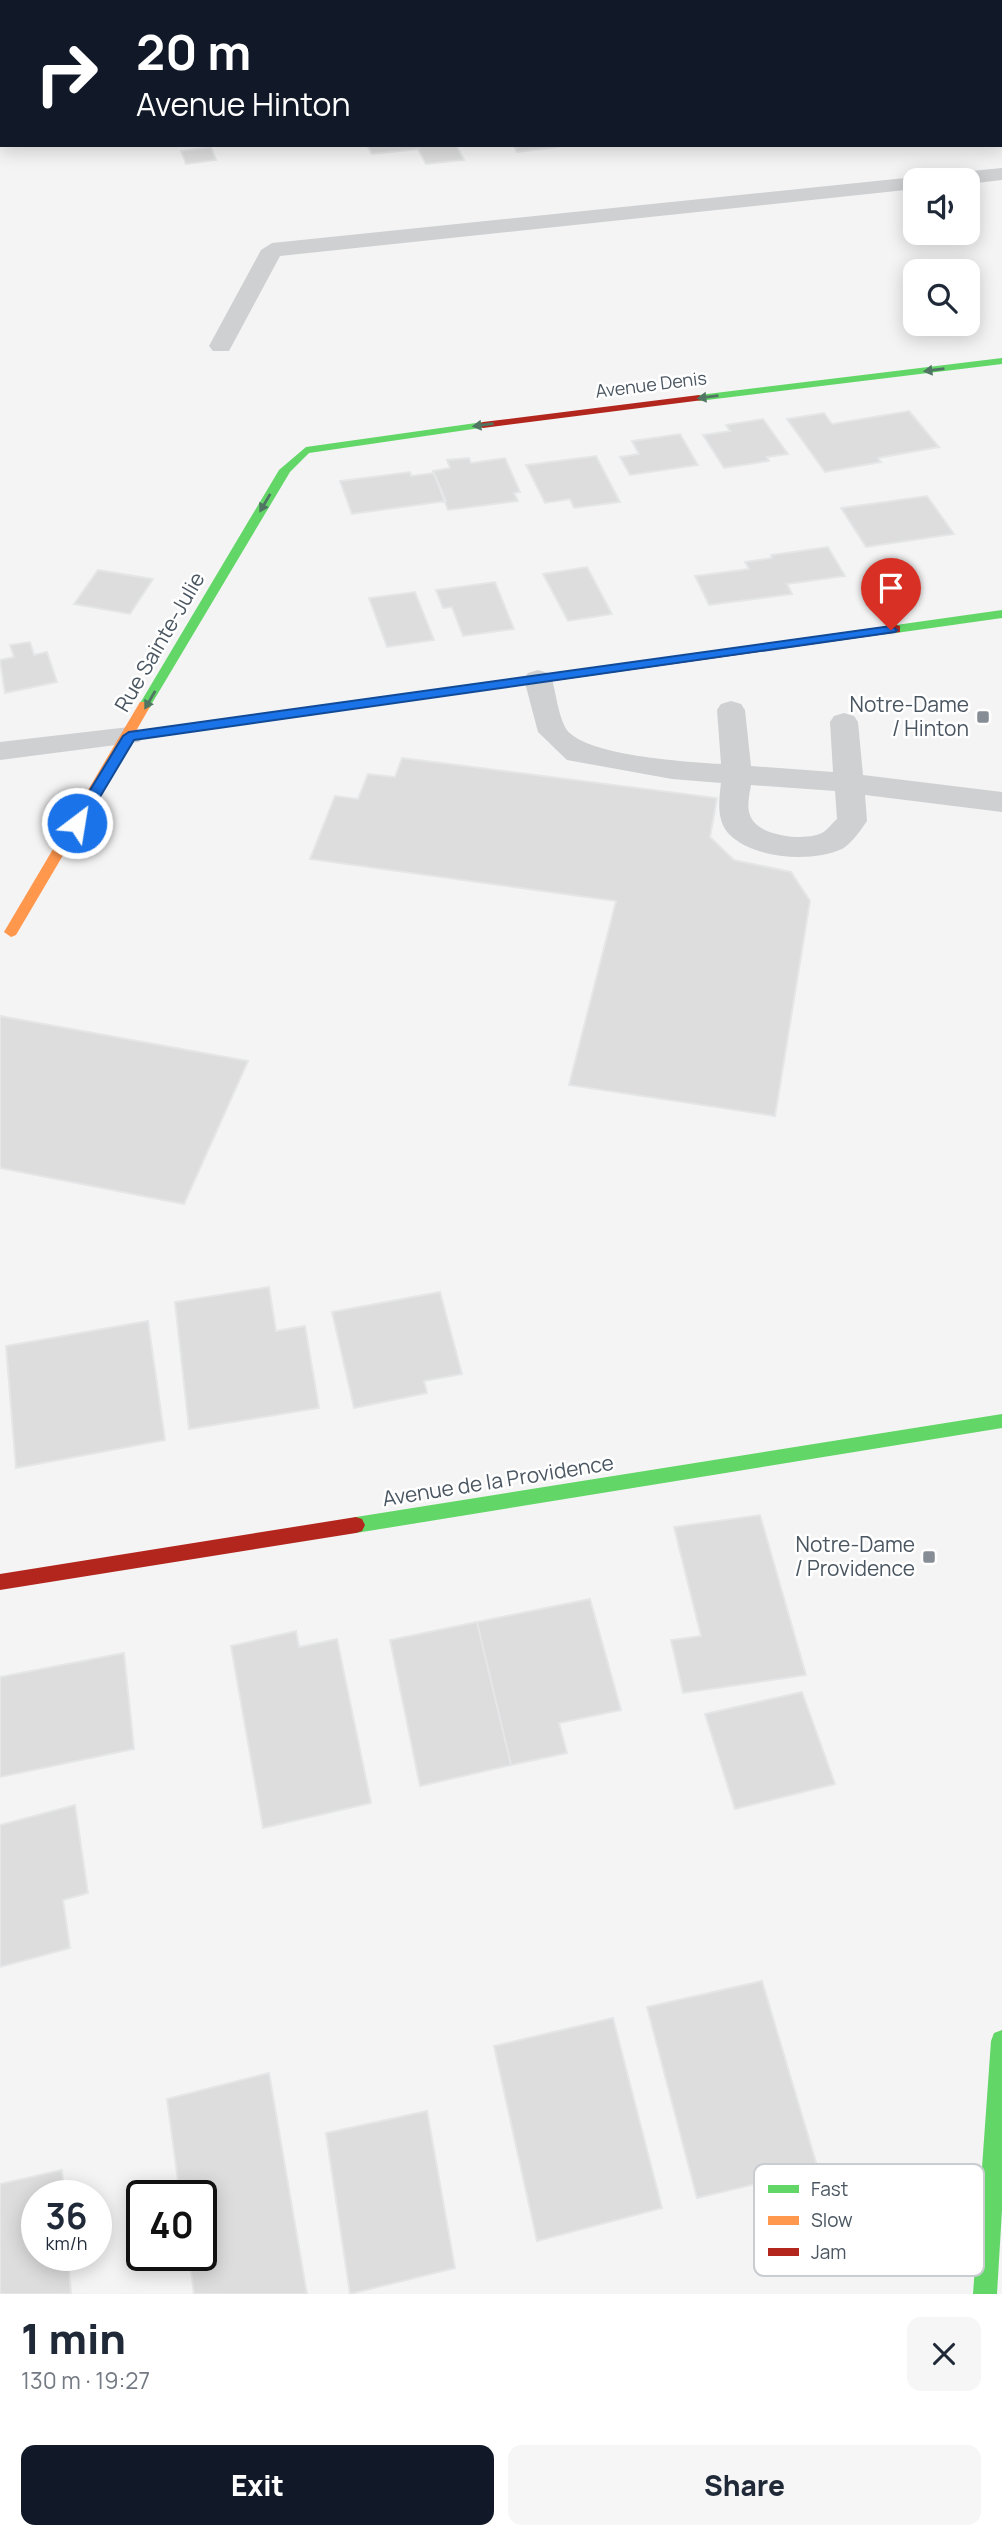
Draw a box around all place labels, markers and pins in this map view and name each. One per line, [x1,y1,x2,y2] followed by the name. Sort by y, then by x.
[861,558,921,630] pin
[850,690,969,742] place label: Notre-Dame / Hinton
[975,709,991,725] marker: Notre-Dame / Hinton
[795,1530,915,1582] place label: Notre-Dame / Providence
[921,1549,937,1565] marker: Notre-Dame / Providence

